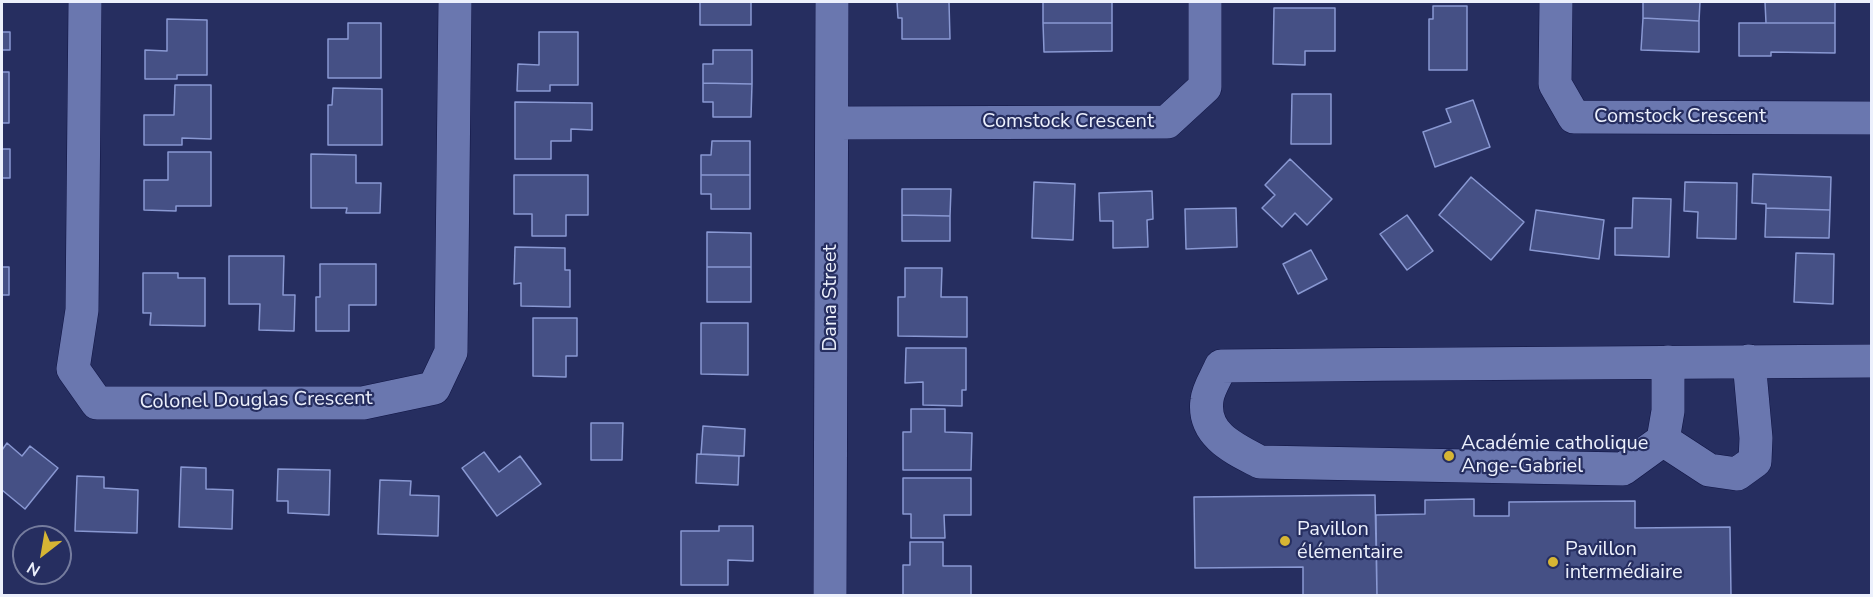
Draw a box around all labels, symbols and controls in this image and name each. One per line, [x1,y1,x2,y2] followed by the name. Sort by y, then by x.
[1594,105,1766,129] street label: Comstock Crescent
[982,110,1154,134] street label: Comstock Crescent
[819,244,843,352] street label: Dana Street
[139,387,373,415] street label: Colonel Douglas Crescent
[1461,432,1648,479] place label: Académie catholique Ange-Gabriel
[1442,449,1456,463] marker: Académie catholique Ange-Gabriel
[1297,518,1403,565] place label: Pavillon élémentaire
[12,525,72,585] north arrow
[1278,534,1292,548] marker: Pavillon élémentaire
[1565,538,1683,585] place label: Pavillon intermédiaire
[1546,555,1560,569] marker: Pavillon intermédiaire
[23,556,45,581] text: N

